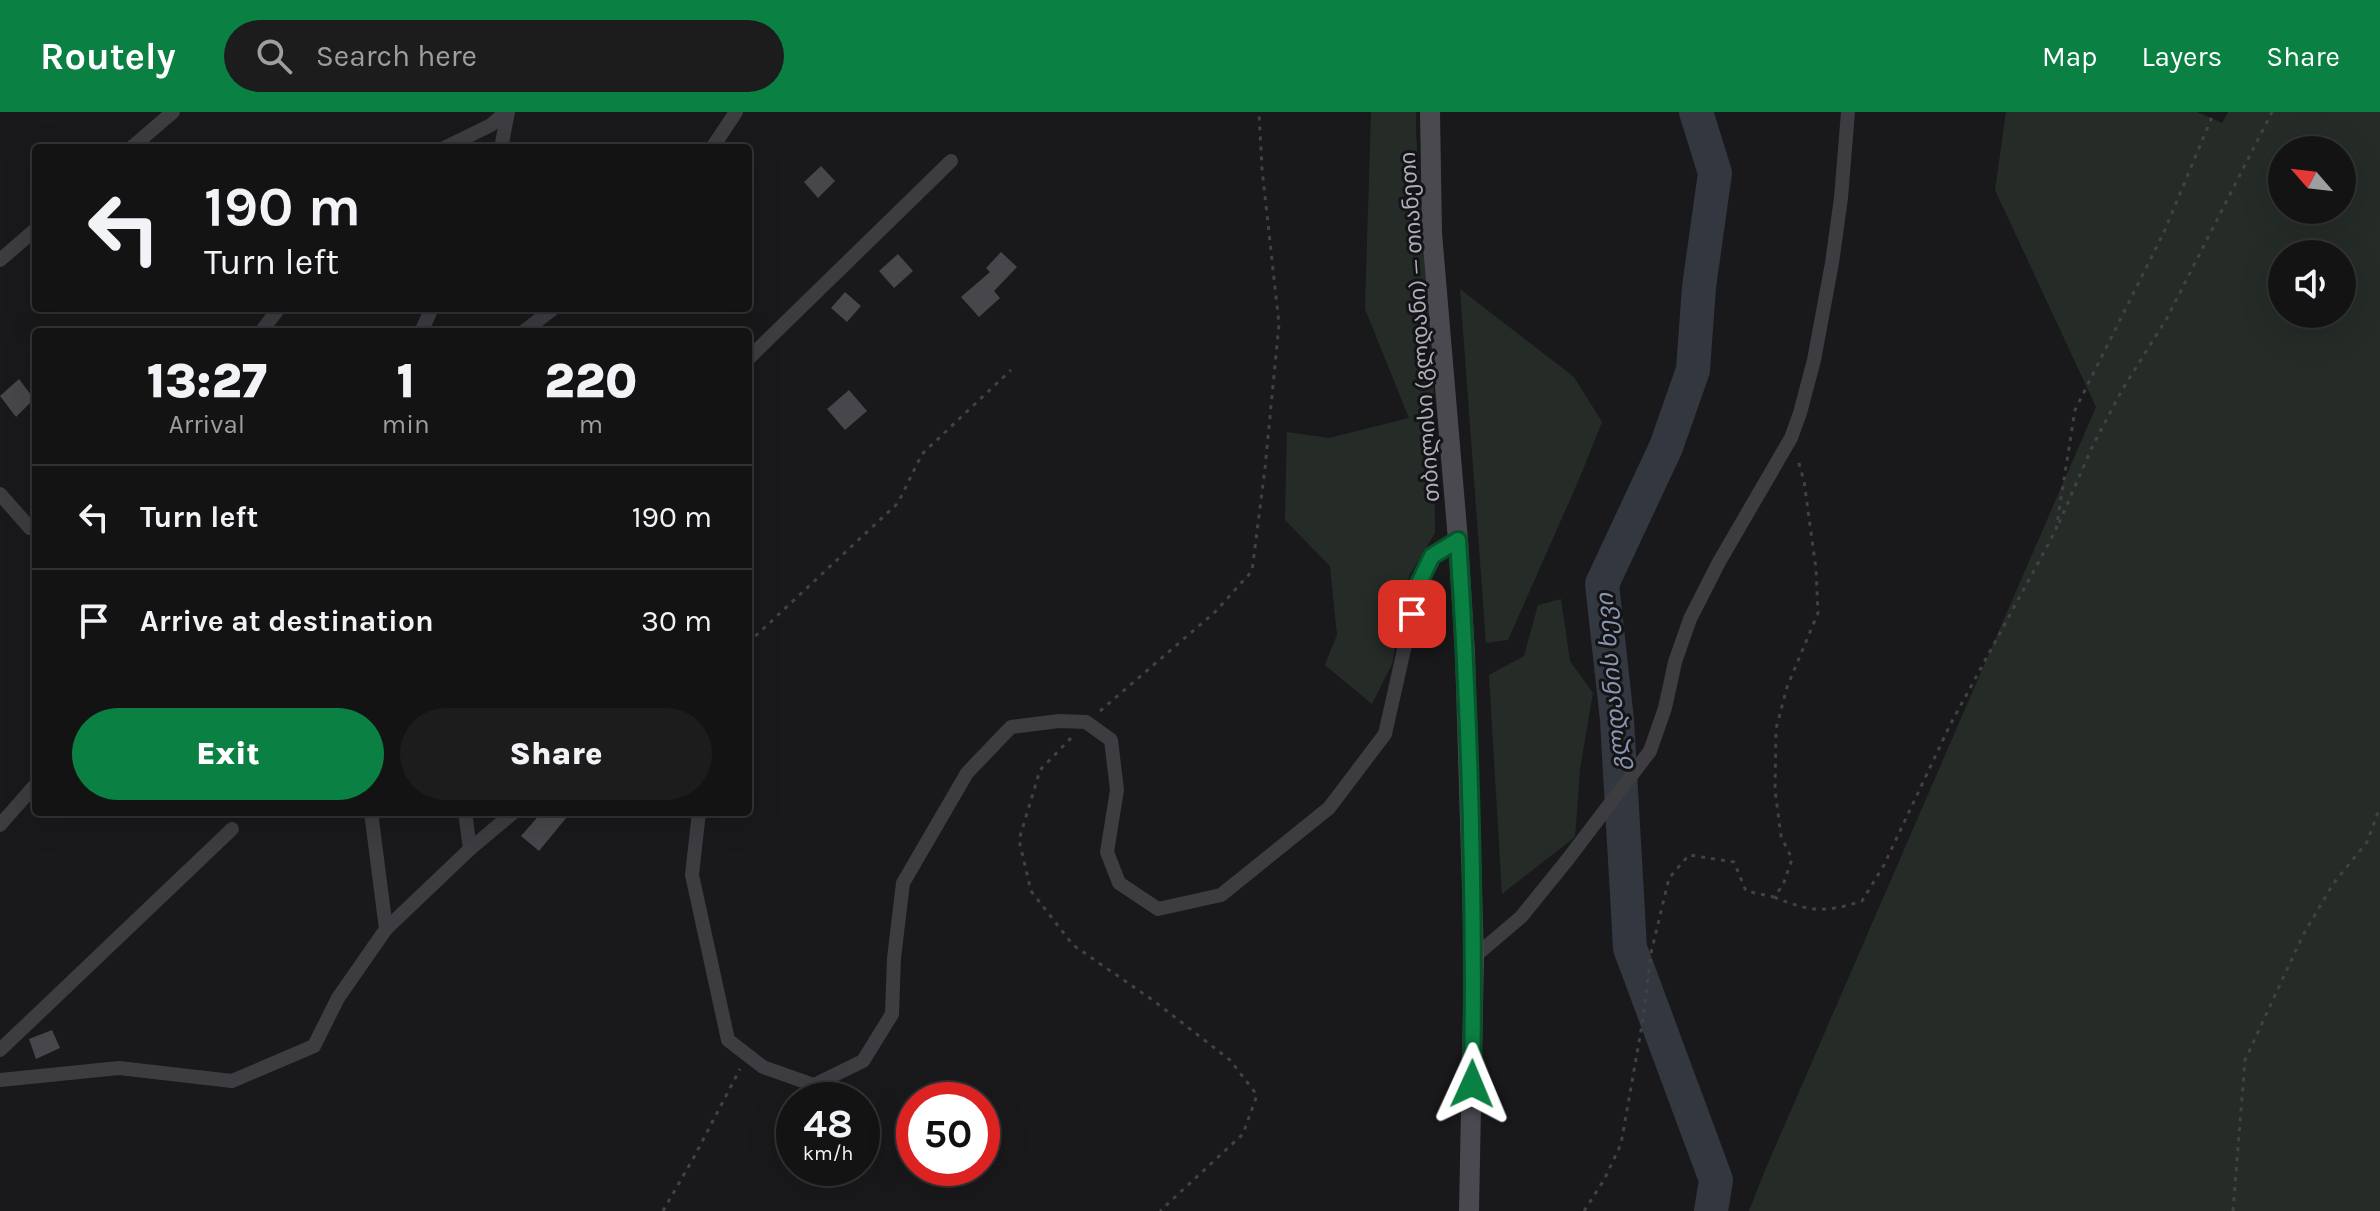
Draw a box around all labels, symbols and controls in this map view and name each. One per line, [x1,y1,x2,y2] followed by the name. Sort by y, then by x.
[224,20,784,92] search box
[40,34,176,79] text: Routely
[252,34,296,78] icon: search
[316,38,477,74] text: Search here
[2042,40,2097,73] text: Map
[2141,40,2222,73] text: Layers
[2266,40,2340,73] text: Share
[2268,136,2356,224] north arrow
[2268,136,2356,328] map controls
[1395,151,1445,503] street label: თბილისი (გლდანი) — თიანეთი
[204,174,361,239] text: 190 m
[72,176,176,280] icon: left
[2268,240,2356,328] button: sound
[204,241,339,283] text: Turn left
[147,353,267,409] text: 13:27
[396,353,415,409] text: 1
[544,353,637,409] text: 220
[169,409,245,440] text: Arrival
[382,409,430,440] text: min
[579,409,603,440] text: m
[72,495,116,539] icon: left
[140,499,258,535] text: Turn left
[632,499,712,535] text: 190 m
[1378,580,1446,648] pin
[1590,591,1634,772] water label: გლდანის ხევი
[1390,592,1434,636] icon: arrive
[72,599,116,643] icon: arrive
[140,603,434,639] text: Arrive at destination
[641,603,712,639] text: 30 m
[72,708,384,800] button: Exit
[400,708,712,800] button: Share
[1430,1042,1514,1126] position arrow
[896,1082,1000,1186] speed limit sign: 50
[803,1100,853,1147] text: 48
[803,1142,853,1165] text: km/h

